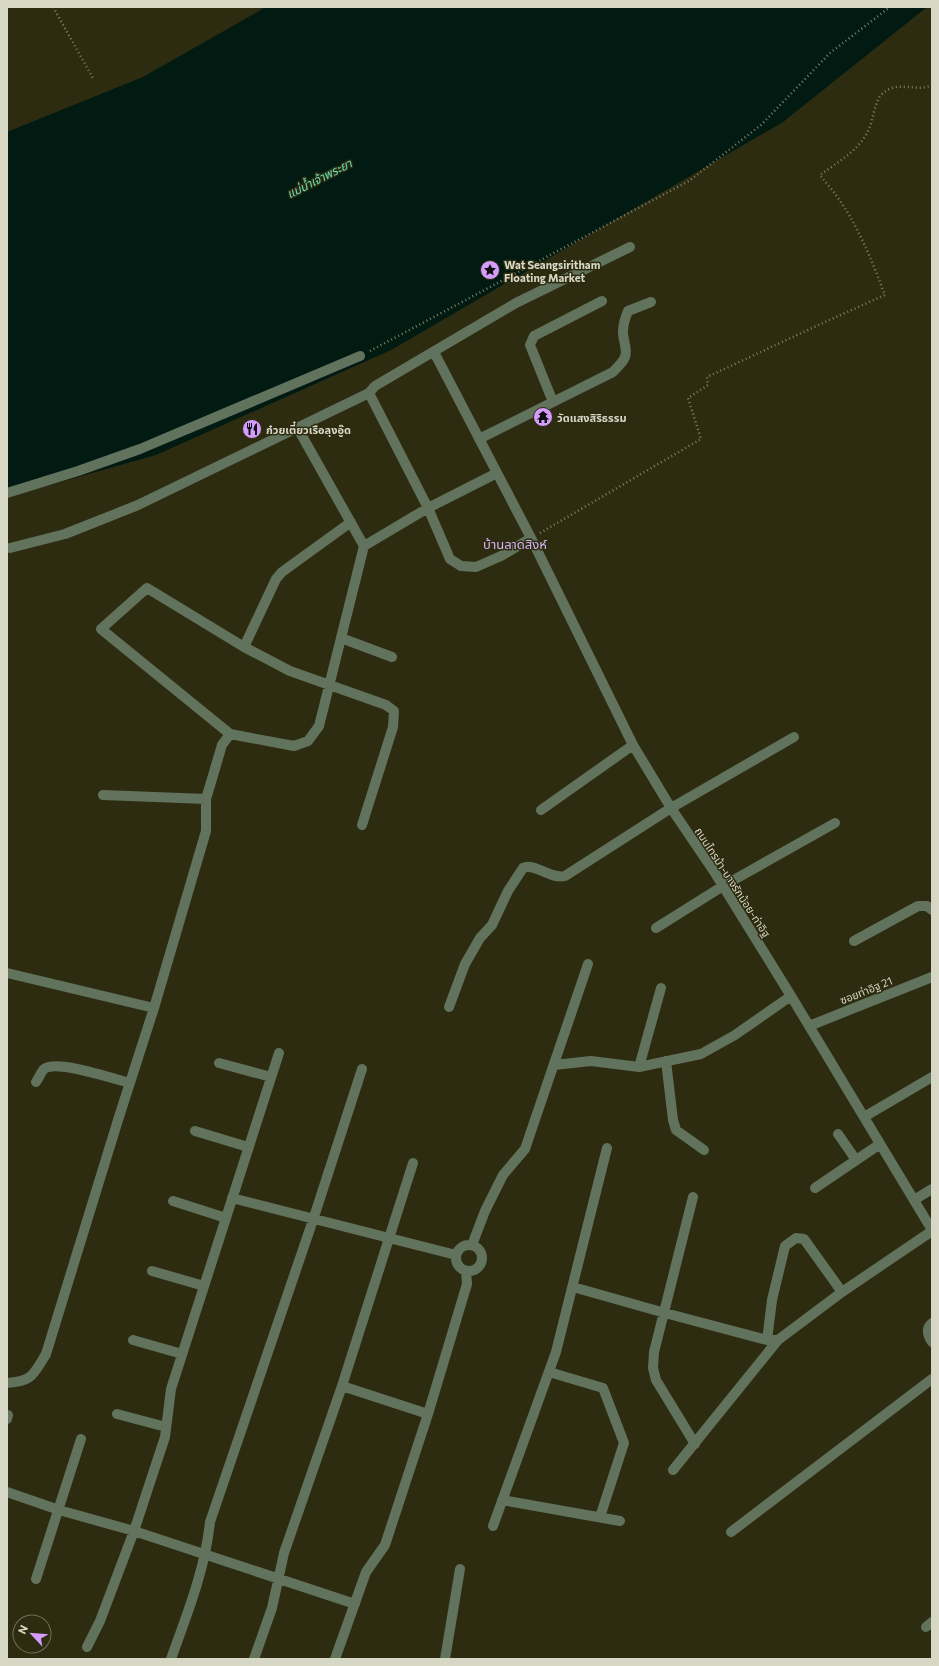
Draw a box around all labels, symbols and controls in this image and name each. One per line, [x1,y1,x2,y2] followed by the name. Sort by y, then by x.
[284,154,355,200] water label: แม่น้ำเจ้าพระยา
[504,258,601,284] place label: Wat Seangsiritham Floating Market
[479,259,501,281] place icon: Wat Seangsiritham Floating Market
[532,406,554,428] temple icon: วัดแสงสิริธรรม
[557,411,627,424] place label: วัดแสงสิริธรรม
[241,418,263,440] restaurant icon: ก๋วยเตี๋ยวเรือลุงอู๊ด
[266,421,351,437] place label: ก๋วยเตี๋ยวเรือลุงอู๊ด
[483,536,547,552] district label: บ้านลาดสิงห์
[693,825,773,939] street label: ถนนไทรม้า-บางรักน้อย-ท่าอิฐ
[838,974,894,1006] street label: ซอยท่าอิฐ 21
[12,1614,52,1654] north arrow
[15,1623,30,1636] text: N

